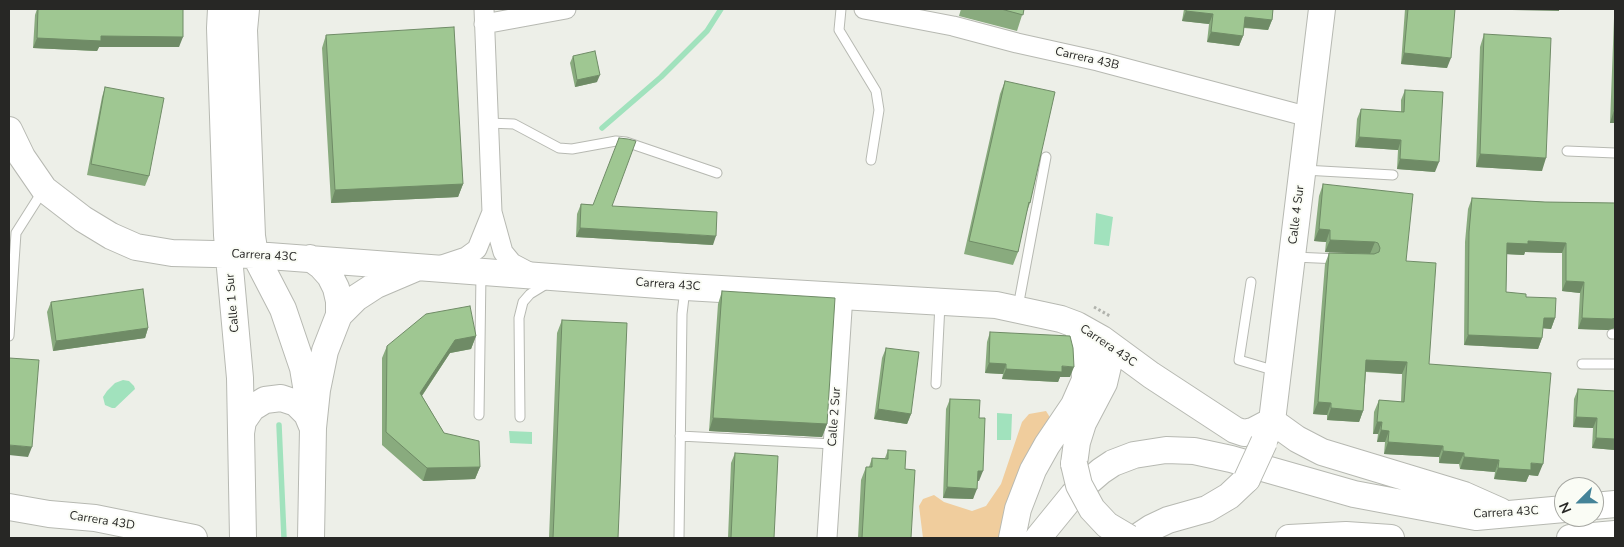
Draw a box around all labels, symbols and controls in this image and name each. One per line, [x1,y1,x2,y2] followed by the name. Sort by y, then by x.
[1054,45,1120,73] street label: Carrera 43B
[1286,185,1308,245] street label: Calle 4 Sur
[231,247,297,265] street label: Carrera 43C
[223,273,243,333] street label: Calle 1 Sur
[635,276,701,294] street label: Carrera 43C
[1077,322,1139,370] street label: Carrera 43C
[826,387,844,447] street label: Calle 2 Sur
[1554,477,1604,527] north arrow
[1555,499,1576,516] text: N
[1473,504,1539,522] street label: Carrera 43C
[68,509,136,533] street label: Carrera 43D

